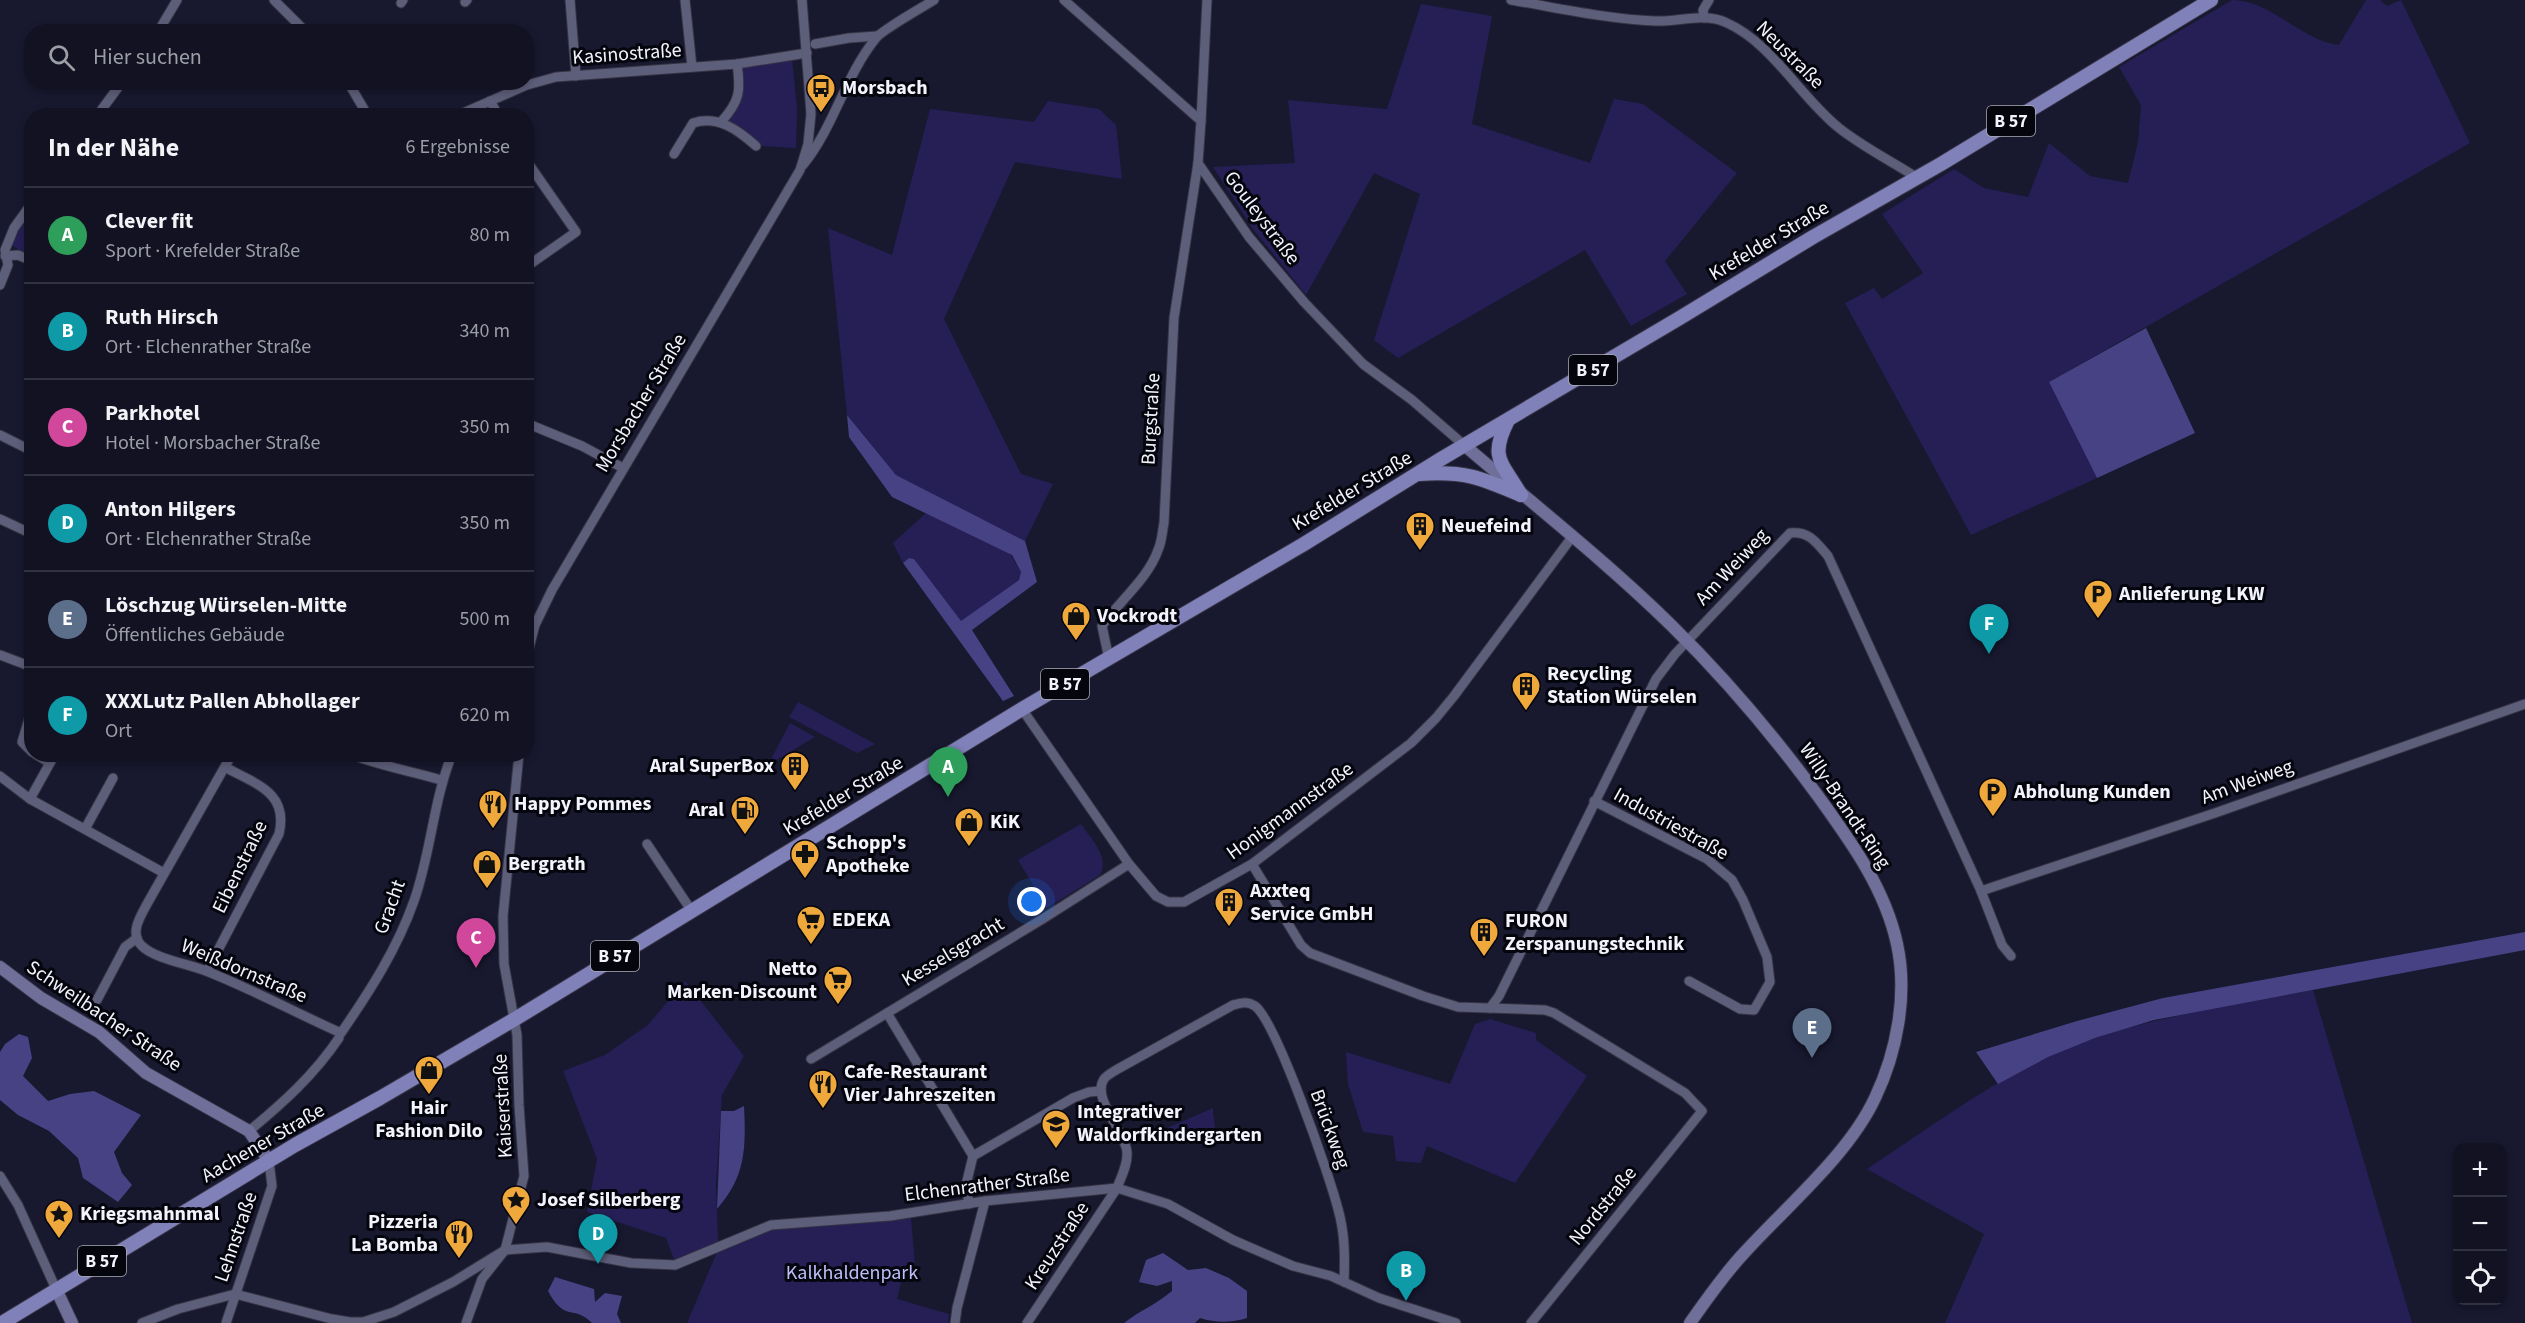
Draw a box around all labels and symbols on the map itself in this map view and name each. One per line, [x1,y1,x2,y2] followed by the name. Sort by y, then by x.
[1750,15,1831,96] street label: Neustraße
[571,36,683,72] street label: Kasinostraße
[805,72,837,114] bus stop icon: Morsbach
[842,74,928,102] place label: Morsbach
[1987,106,2035,136] road number: B 57
[1217,165,1307,271] street label: Gouleystraße
[1704,194,1834,288] street label: Krefelder Straße
[588,328,694,478] street label: Morsbacher Straße
[1569,355,1617,385] road number: B 57
[1135,372,1167,466] street label: Burgstraße
[1287,444,1417,538] street label: Krefelder Straße
[1404,510,1436,552] building icon: Neuefeind
[1441,512,1532,540] place label: Neuefeind
[1689,522,1775,612] street label: Am Weiweg
[2082,578,2114,620] parking icon: Anlieferung LKW
[2118,580,2265,608] place label: Anlieferung LKW
[1060,600,1092,642] shop icon: Vockrodt
[1096,602,1177,630] place label: Vockrodt
[1970,604,2008,654] pin: F
[1547,660,1697,711] place label: Recycling Station Würselen
[1041,669,1089,699] road number: B 57
[1510,670,1542,712] building icon: Recycling Station Würselen
[1792,737,1898,875] street label: Willy-Brandt-Ring
[928,748,968,797] pin: A
[778,749,908,843] street label: Krefelder Straße
[779,750,811,792] building icon: Aral SuperBox
[649,752,774,780] place label: Aral SuperBox
[2197,752,2297,812] street label: Am Weiweg
[1221,755,1359,867] street label: Honigmannstraße
[1977,776,2009,818] parking icon: Abholung Kunden
[2013,778,2171,806] place label: Abholung Kunden
[1608,781,1734,867] street label: Industriestraße
[477,788,509,830] restaurant icon: Happy Pommes
[514,790,651,818] place label: Happy Pommes
[729,794,761,836] fuel station icon: Aral
[688,796,724,824] place label: Aral
[953,806,985,848] shop icon: KiK
[990,808,1021,836] place label: KiK
[205,816,275,918] street label: Eibenstraße
[825,829,910,880] place label: Schopp's Apotheke
[789,838,821,880] pharmacy icon: Schopp's Apotheke
[471,848,503,890] shop icon: Bergrath
[508,850,586,878] place label: Bergrath
[367,876,413,938] street label: Gracht
[1249,877,1374,928] place label: Axxteq Service GmbH
[1213,886,1245,928] building icon: Axxteq Service GmbH
[1017,887,1046,916] your location
[795,904,827,946] supermarket icon: EDEKA
[832,906,891,934] place label: EDEKA
[1505,907,1684,958] place label: FURON Zerspanungstechnik
[897,910,1010,994] street label: Kesselsgracht
[1468,916,1500,958] building icon: FURON Zerspanungstechnik
[456,918,496,968] pin: C
[177,932,311,1010] street label: Weißdornstraße
[591,941,639,971] road number: B 57
[21,954,187,1078] street label: Schweilbacher Straße
[667,955,817,1006] place label: Netto Marken-Discount
[822,964,854,1006] supermarket icon: Netto Marken-Discount
[1792,1008,1832,1058] pin: E
[486,1053,520,1159] street label: Kaiserstraße
[413,1054,445,1096] shop icon: Hair Fashion Dilo
[843,1058,996,1109] place label: Cafe-Restaurant Vier Jahreszeiten
[807,1068,839,1110] restaurant icon: Cafe-Restaurant Vier Jahreszeiten
[1303,1085,1357,1173] street label: Brückweg
[375,1094,483,1145] place label: Hair Fashion Dilo
[196,1096,330,1190] street label: Aachener Straße
[1077,1098,1262,1149] place label: Integrativer Waldorfkindergarten
[1040,1108,1072,1150] school or university icon: Integrativer Waldorfkindergarten
[1562,1160,1644,1251] street label: Nordstraße
[903,1161,1071,1209] street label: Elchenrather Straße
[500,1184,532,1226] place icon: Josef Silberberg
[537,1186,681,1214] place label: Josef Silberberg
[207,1188,265,1286] street label: Lehnstraße
[1018,1196,1096,1296] street label: Kreuzstraße
[43,1198,75,1240] place icon: Kriegsmahnmal
[80,1200,220,1228] place label: Kriegsmahnmal
[351,1208,438,1259] place label: Pizzeria La Bomba
[578,1214,618,1264] pin: D
[443,1218,475,1260] restaurant icon: Pizzeria La Bomba
[78,1246,126,1276] road number: B 57
[1386,1252,1426,1301] pin: B
[786,1259,918,1287] park label: Kalkhaldenpark

